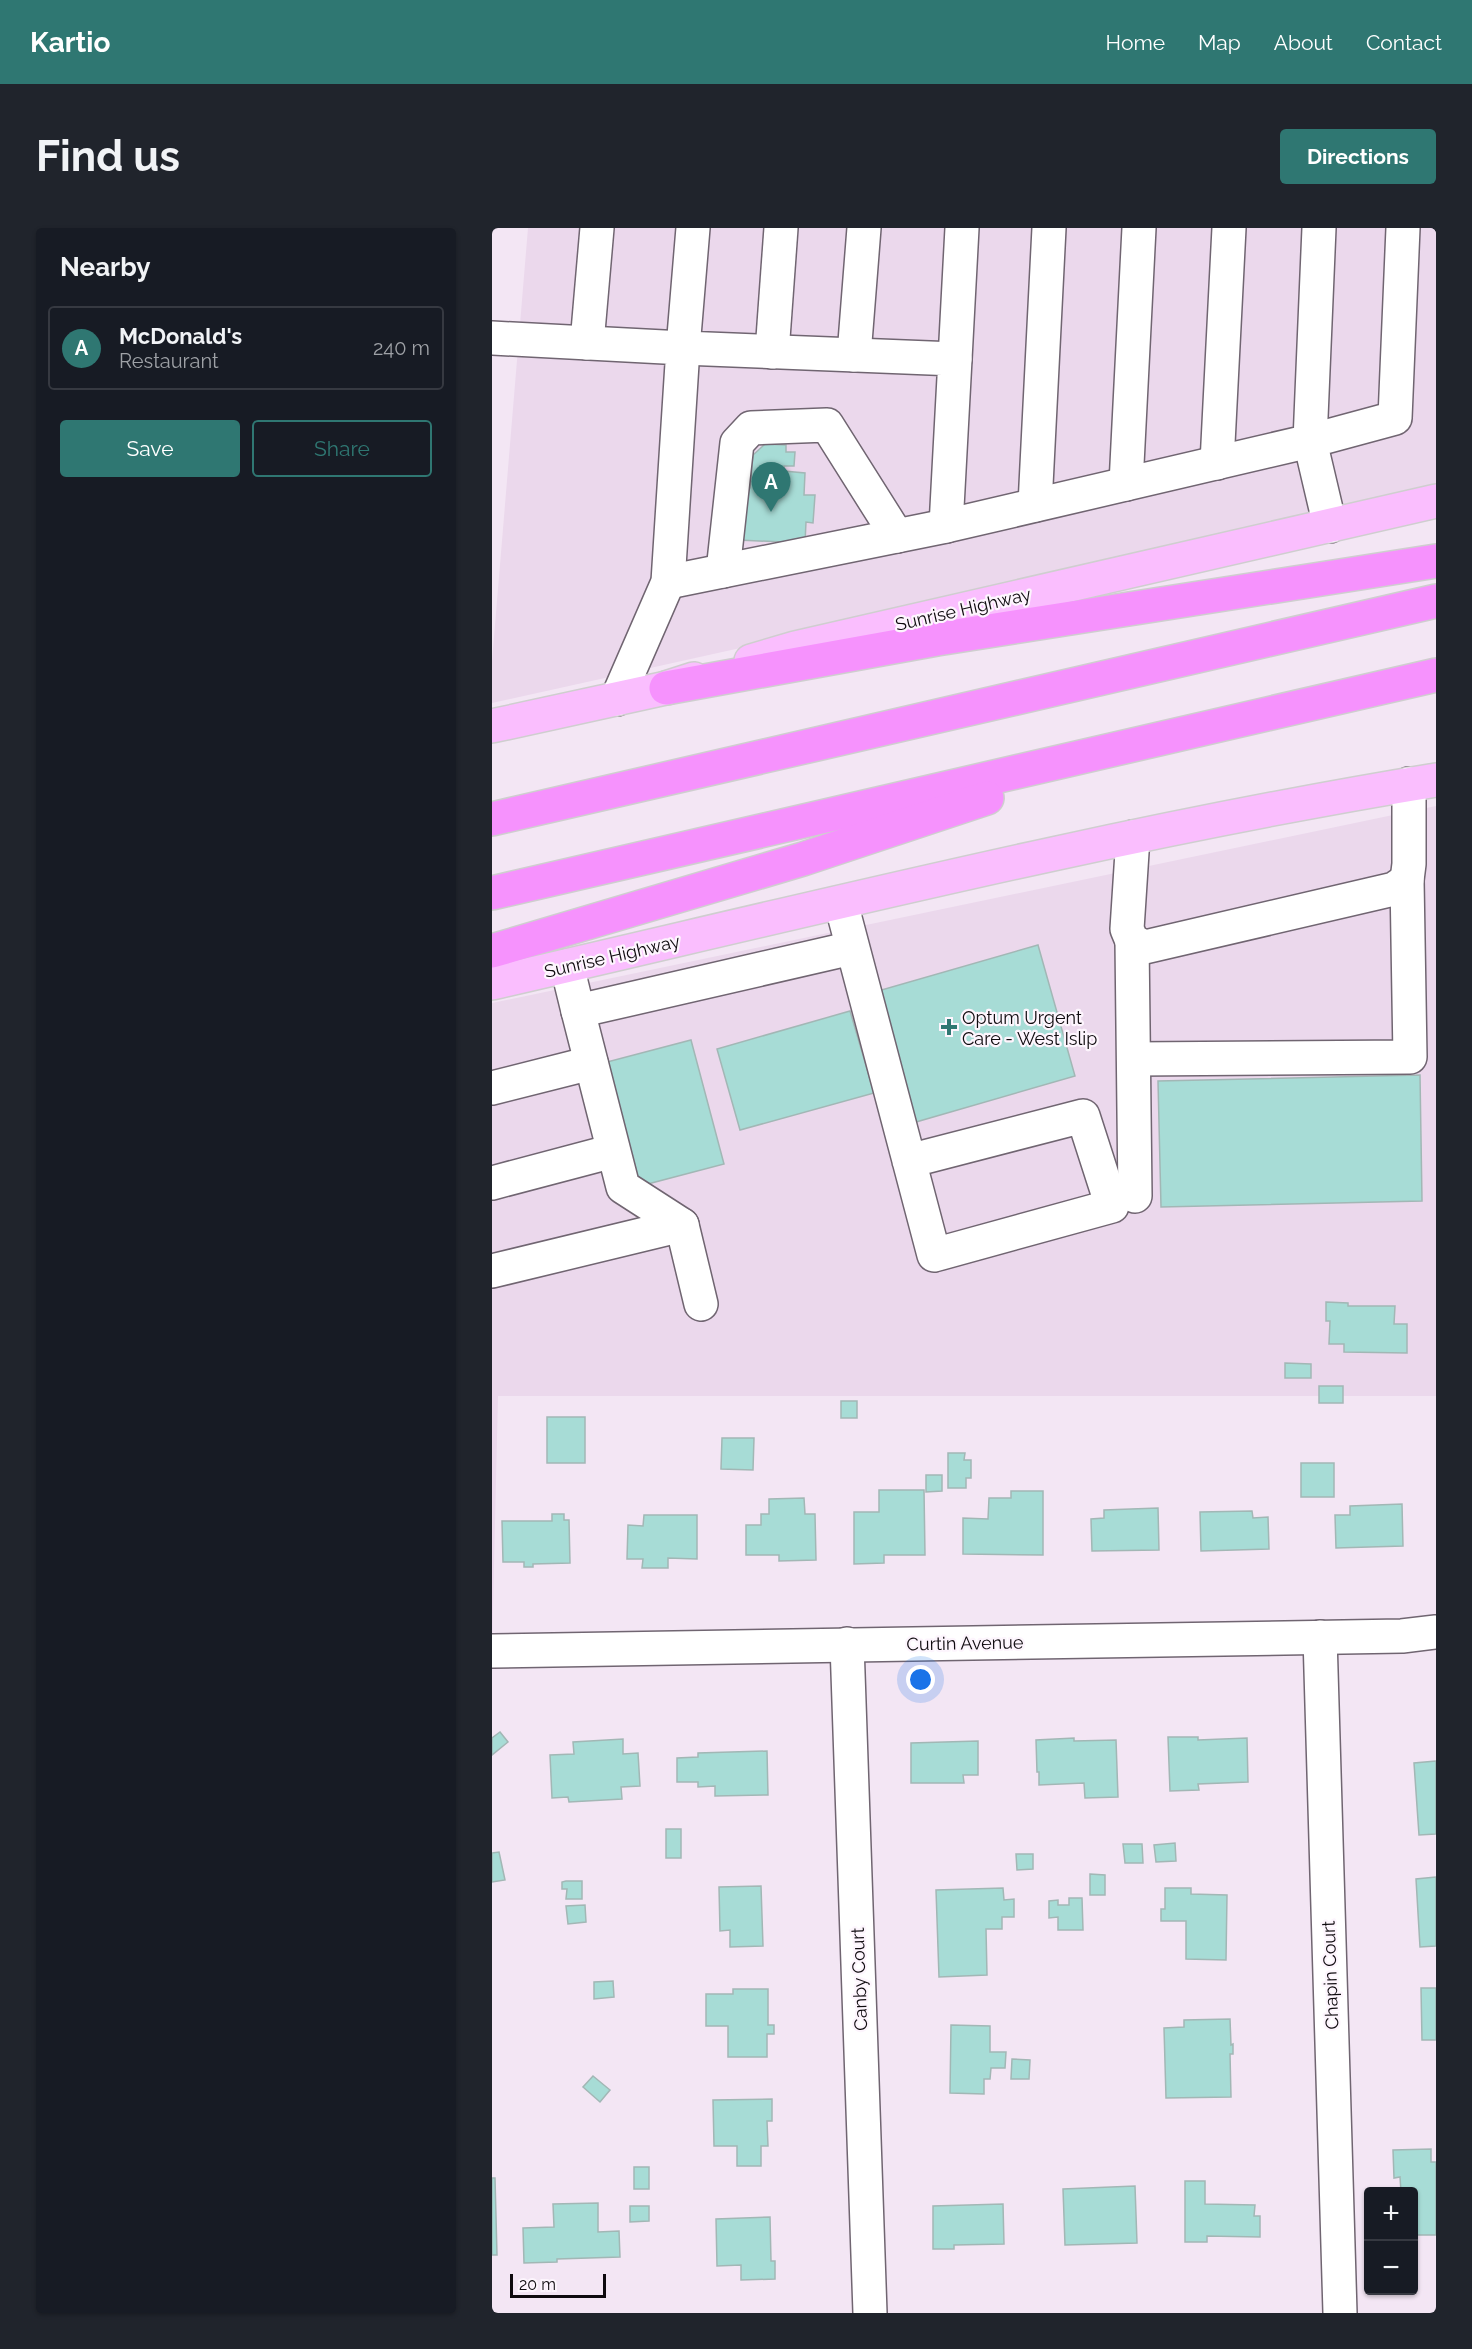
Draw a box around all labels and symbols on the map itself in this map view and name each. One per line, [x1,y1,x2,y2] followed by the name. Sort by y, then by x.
[752,462,790,512] pin: A
[893,583,1033,635] street label: Sunrise Highway
[542,930,682,982] street label: Sunrise Highway
[962,1007,1097,1049] place label: Optum Urgent Care - West Islip
[940,1018,958,1036] marker: Optum Urgent Care - West Islip
[906,1631,1024,1655] street label: Curtin Avenue
[906,1665,935,1694] your location
[1318,1920,1342,2030] street label: Chapin Court
[847,1927,871,2031] street label: Canby Court
[510,2271,606,2298] scale bar

